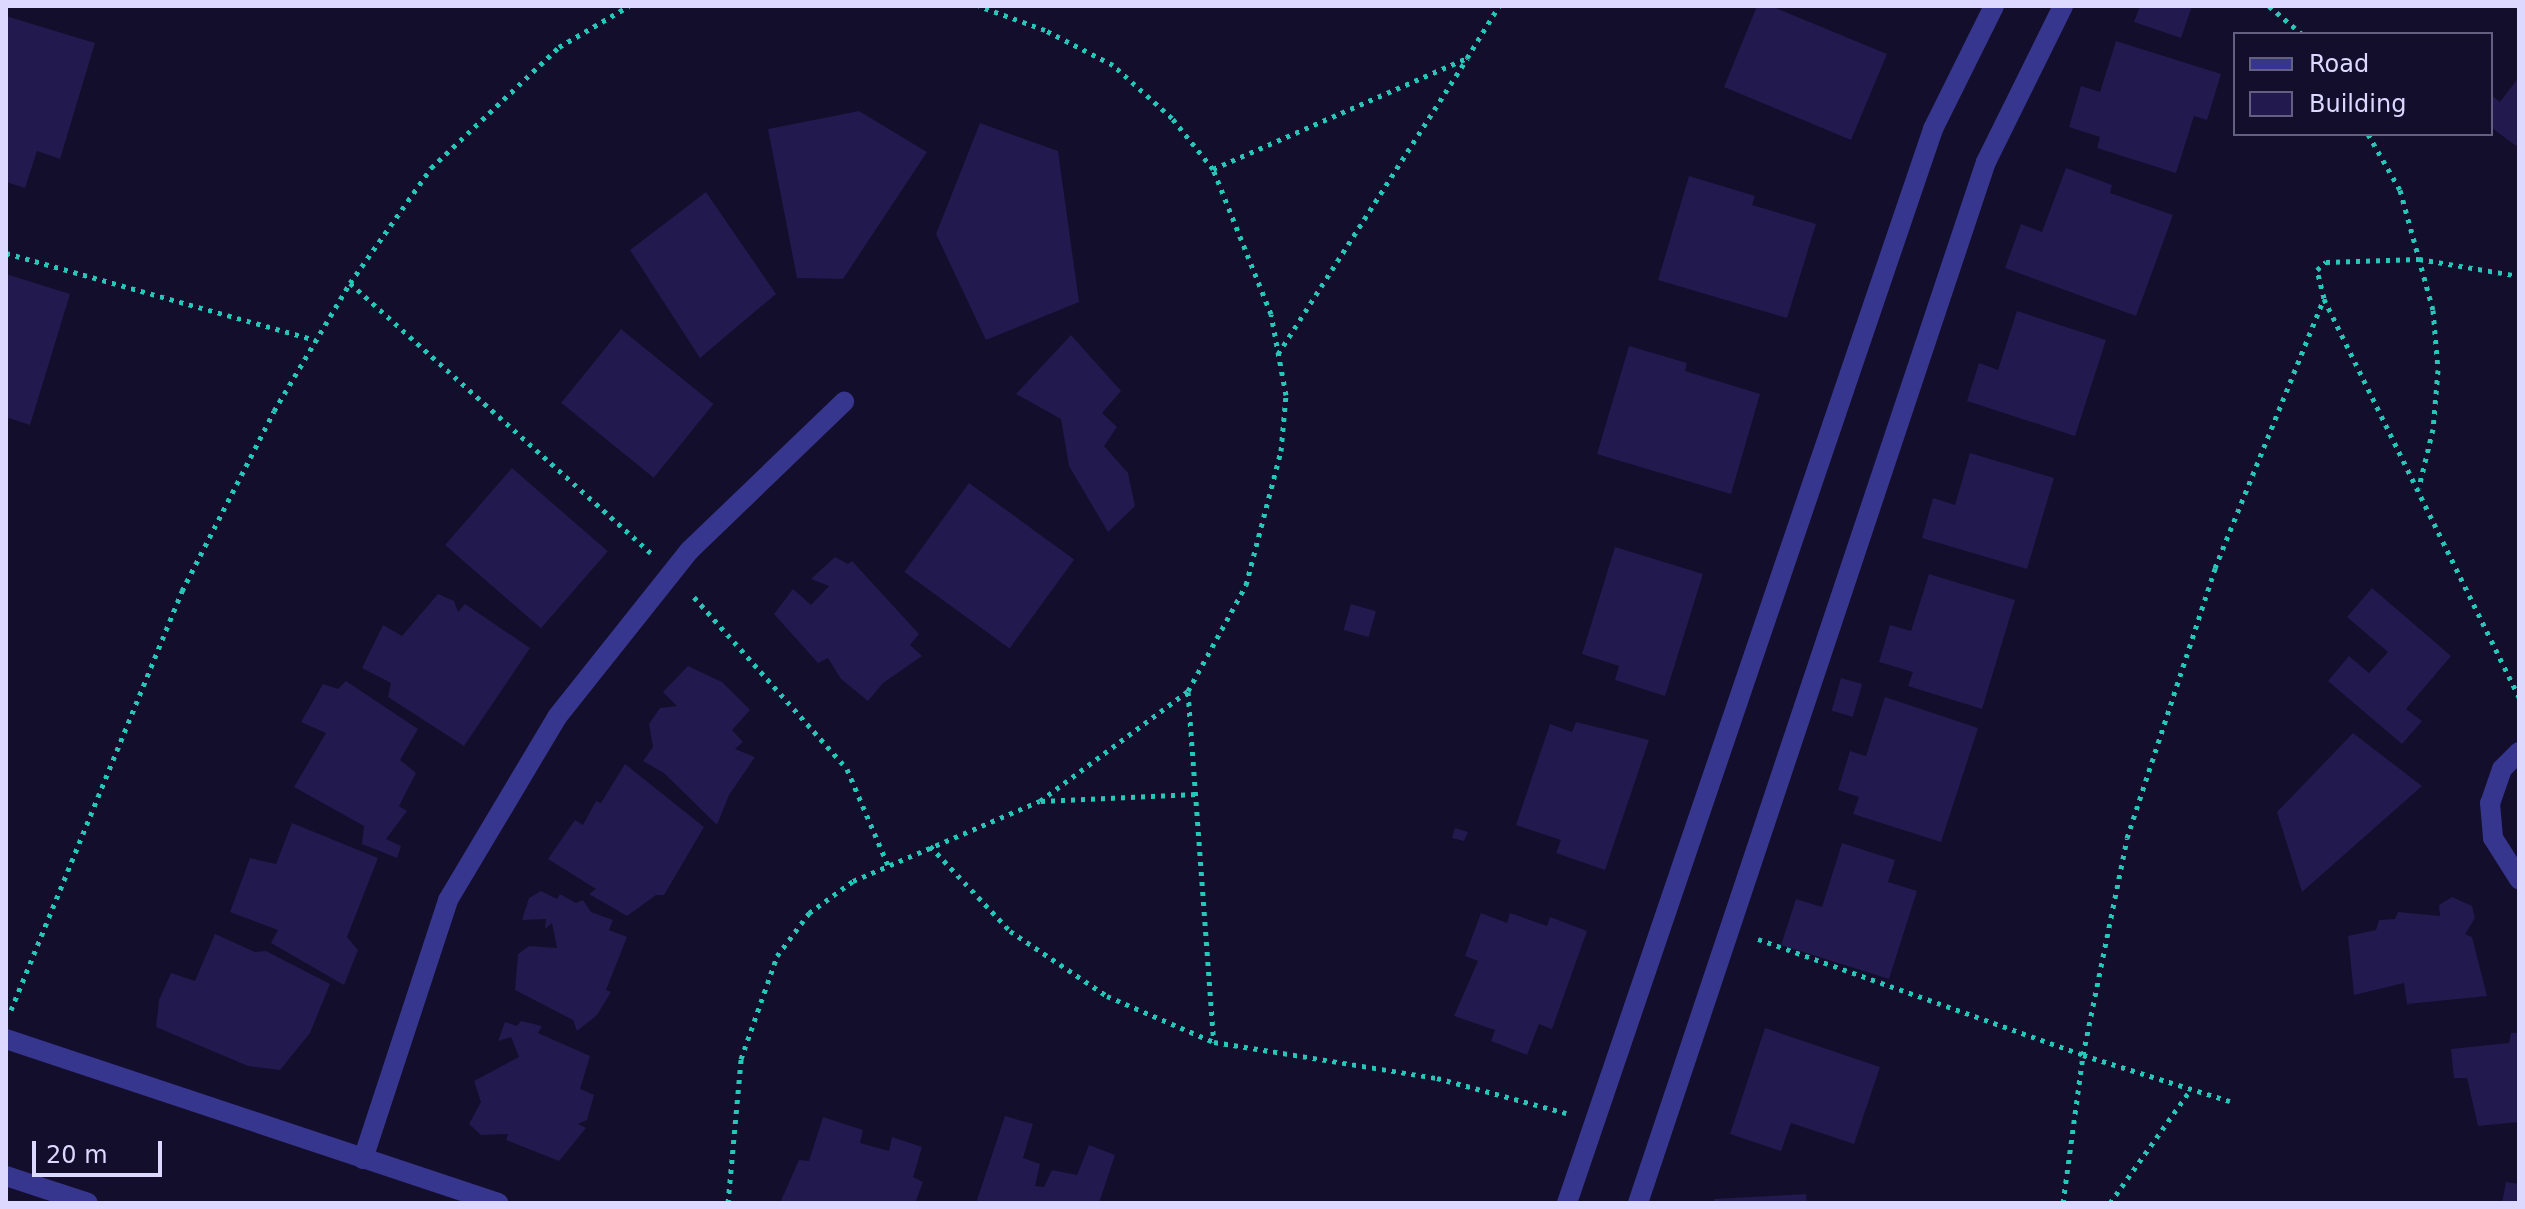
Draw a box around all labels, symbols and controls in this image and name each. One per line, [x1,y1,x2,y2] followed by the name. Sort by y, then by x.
[2233,32,2493,136] legend
[2309,50,2369,78] text: Road
[2309,90,2406,118] text: Building
[36,1125,166,1175] scale bar
[46,1141,108,1169] text: 20 m

